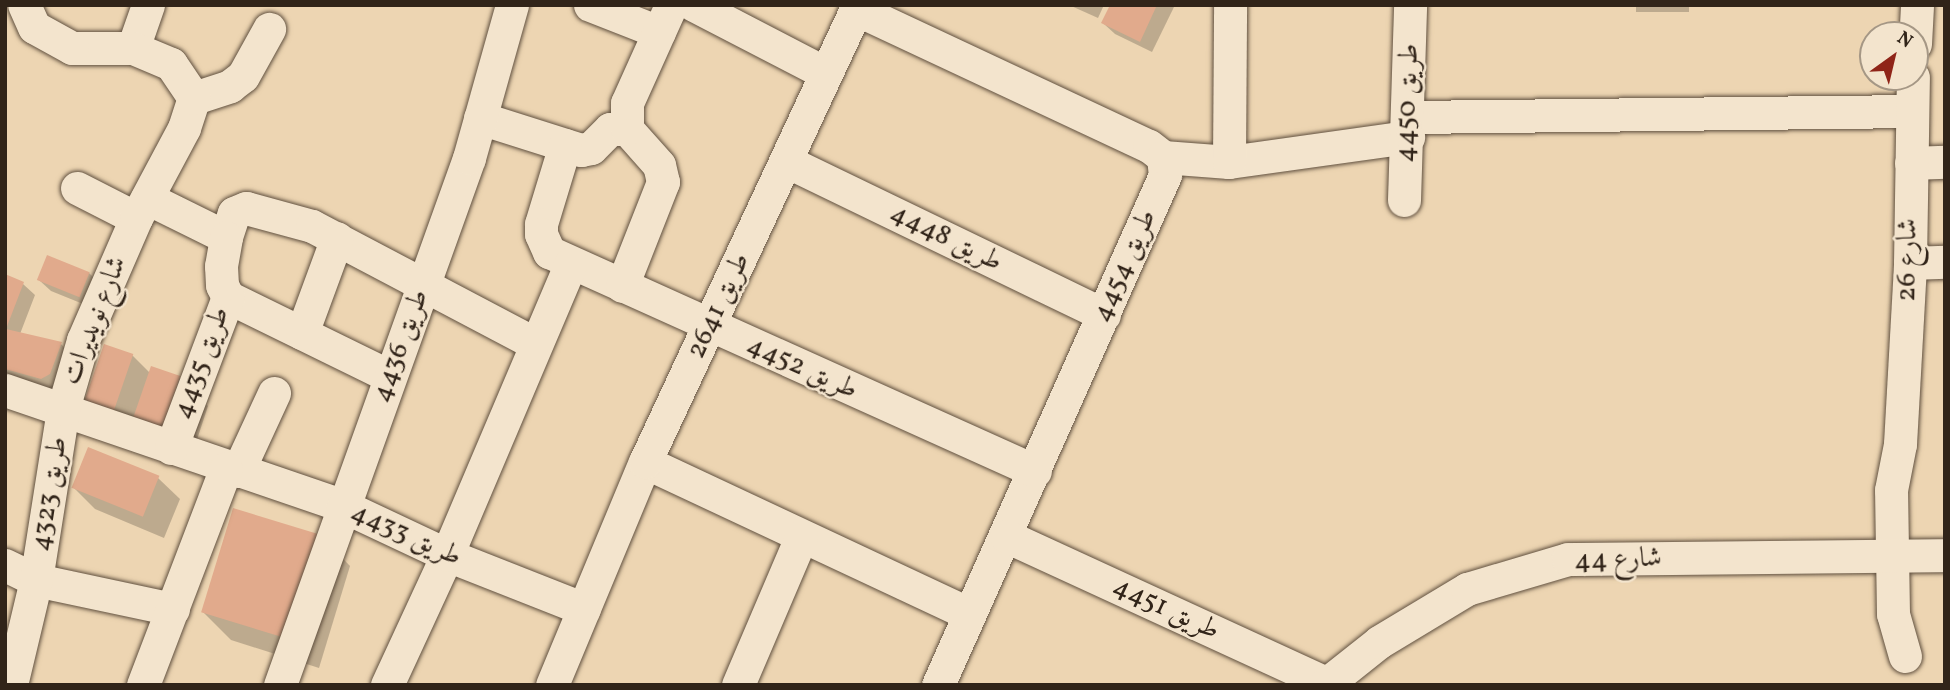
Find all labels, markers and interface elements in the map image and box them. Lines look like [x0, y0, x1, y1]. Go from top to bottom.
north arrow [1859, 21, 1929, 91]
text: N [1892, 26, 1918, 55]
street label: طريق 4450 [1389, 43, 1427, 163]
street label: طريق 4448 [884, 196, 1008, 280]
street label: طريق 4454 [1085, 205, 1165, 327]
street label: شارع 26 [1890, 218, 1926, 302]
street label: طريق 2641 [680, 248, 758, 364]
street label: شارع نويديرات [55, 252, 135, 390]
street label: طريق 4436 [365, 285, 437, 407]
street label: طريق 4435 [166, 302, 238, 424]
street label: طريق 4452 [741, 329, 863, 407]
street label: طريق 4323 [24, 434, 76, 554]
street label: طريق 4433 [345, 496, 467, 574]
street label: شارع 44 [1574, 542, 1662, 578]
street label: طريق 4451 [1107, 570, 1225, 648]

